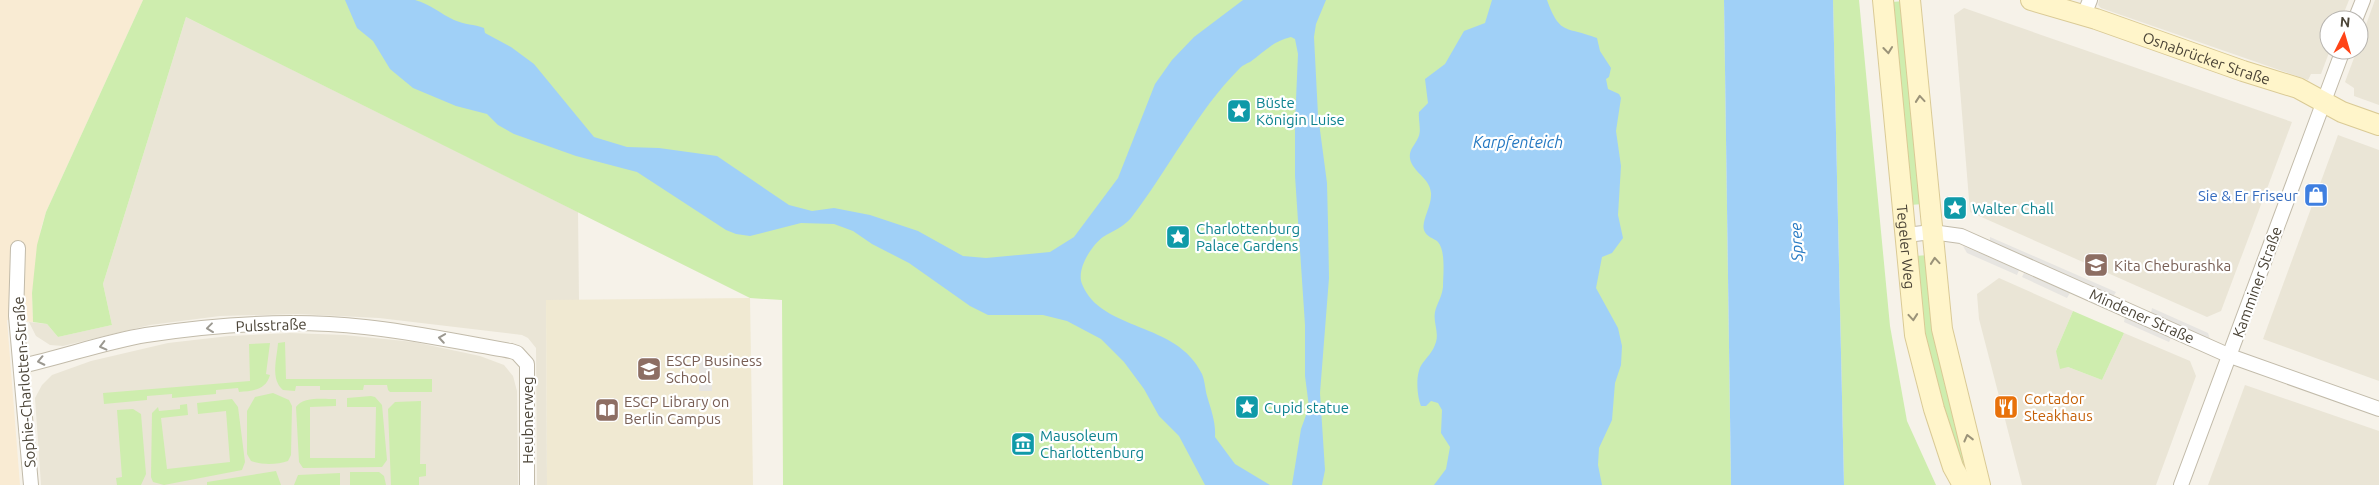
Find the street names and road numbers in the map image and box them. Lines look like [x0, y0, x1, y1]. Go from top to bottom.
street label: Osnabrücker Straße [2141, 28, 2272, 87]
street label: Tegeler Weg [1894, 204, 1919, 290]
street label: Kamminer Straße [2229, 224, 2285, 340]
street label: Mindener Straße [2087, 285, 2197, 347]
street label: Sophie-Charlotten-Straße [10, 296, 38, 468]
street label: Pulsstraße [235, 315, 307, 335]
street label: Heubnerweg [519, 376, 536, 464]

